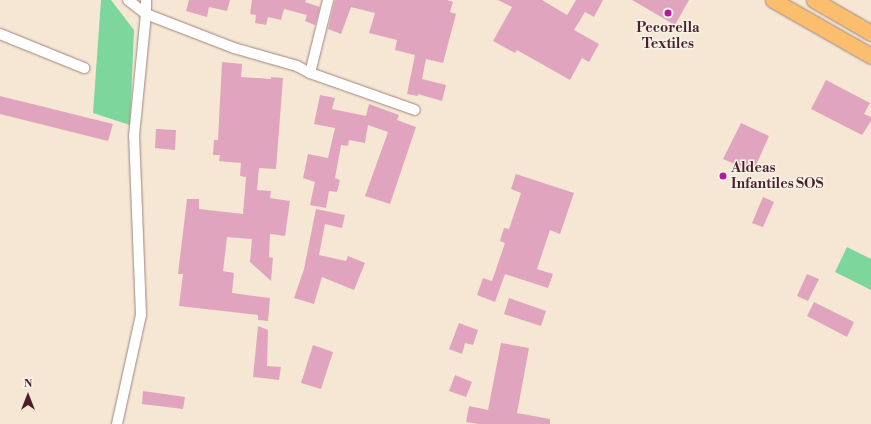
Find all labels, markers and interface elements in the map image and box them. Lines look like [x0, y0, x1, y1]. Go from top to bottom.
marker: Pecorella Textiles [663, 8, 673, 18]
place label: Pecorella Textiles [636, 20, 700, 52]
place label: Aldeas Infantiles SOS [731, 160, 823, 192]
marker: Aldeas Infantiles SOS [718, 171, 728, 181]
north arrow [8, 376, 48, 416]
text: N [24, 377, 32, 391]

